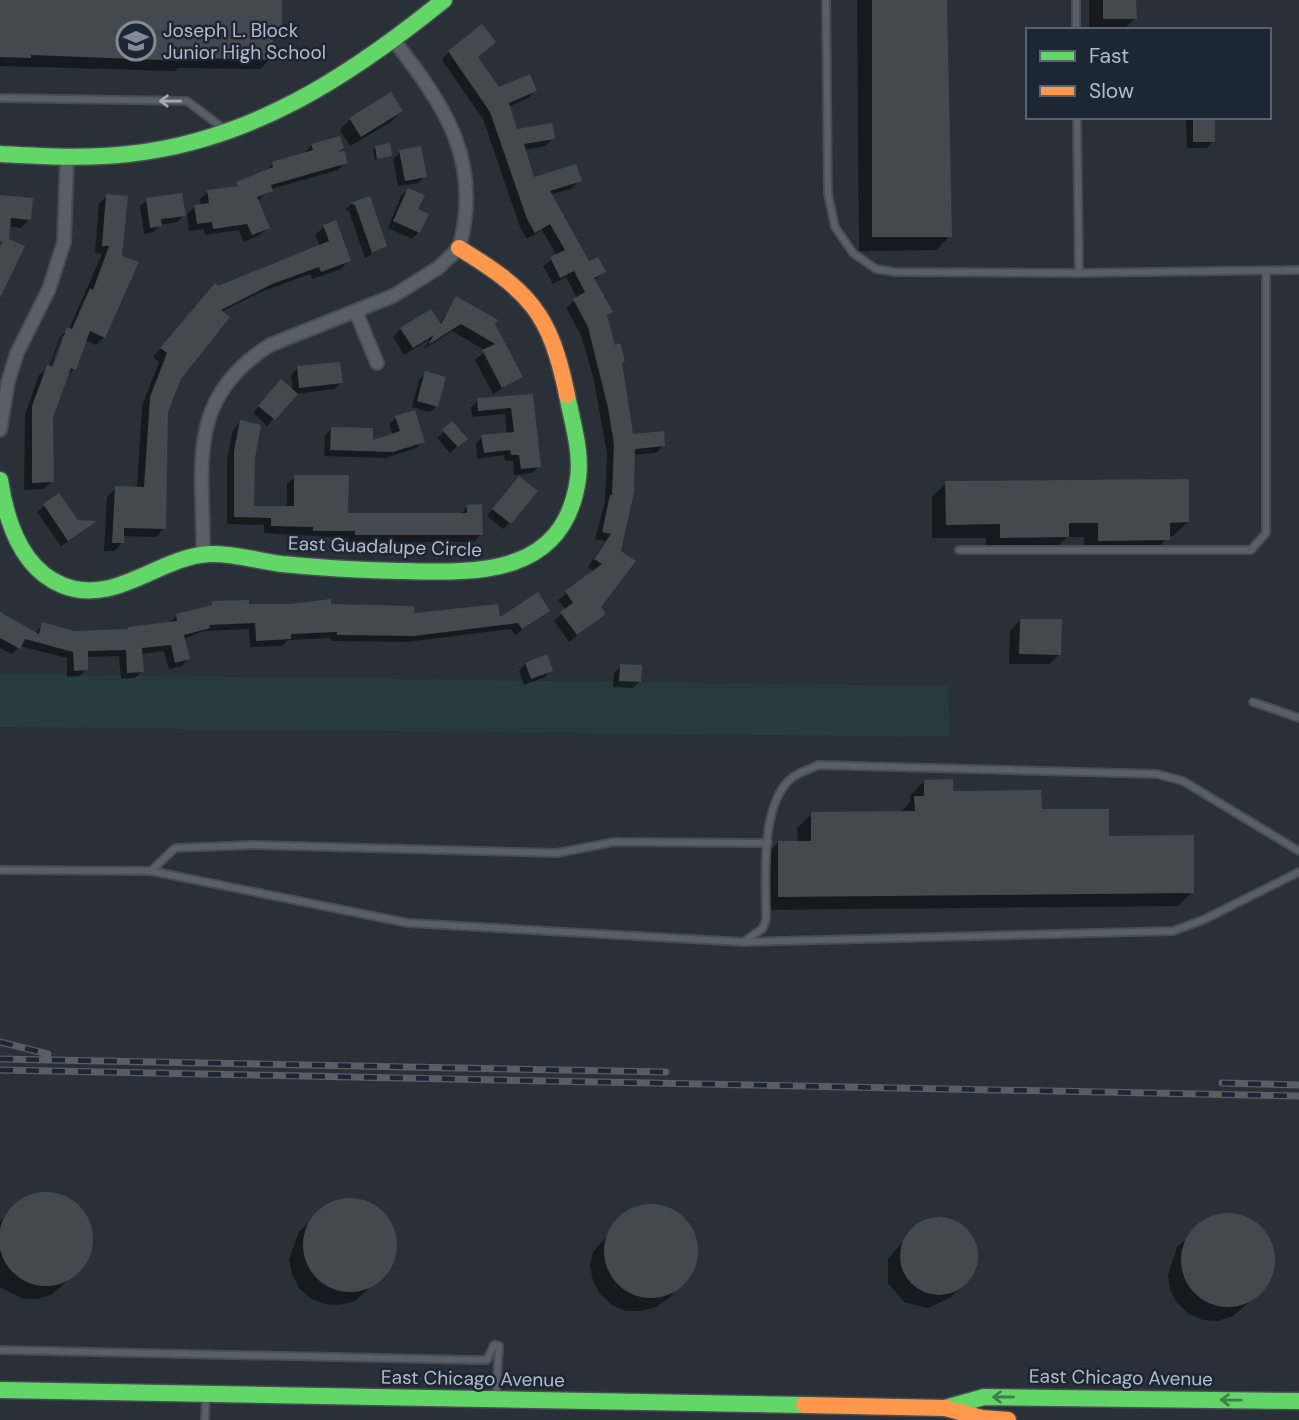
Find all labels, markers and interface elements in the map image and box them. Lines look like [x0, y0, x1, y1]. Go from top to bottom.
place label: Joseph L. Block Junior High School [163, 18, 326, 65]
school or university icon: Joseph L. Block Junior High School [115, 20, 157, 62]
legend [1026, 28, 1271, 119]
text: Fast [1089, 42, 1129, 70]
text: Slow [1089, 77, 1134, 105]
one-way arrow [159, 94, 182, 108]
street label: East Guadalupe Circle [288, 531, 482, 562]
street label: East Chicago Avenue [1029, 1363, 1213, 1392]
street label: East Chicago Avenue [381, 1364, 565, 1393]
one-way arrow [992, 1390, 1015, 1404]
one-way arrow [1220, 1393, 1243, 1407]

